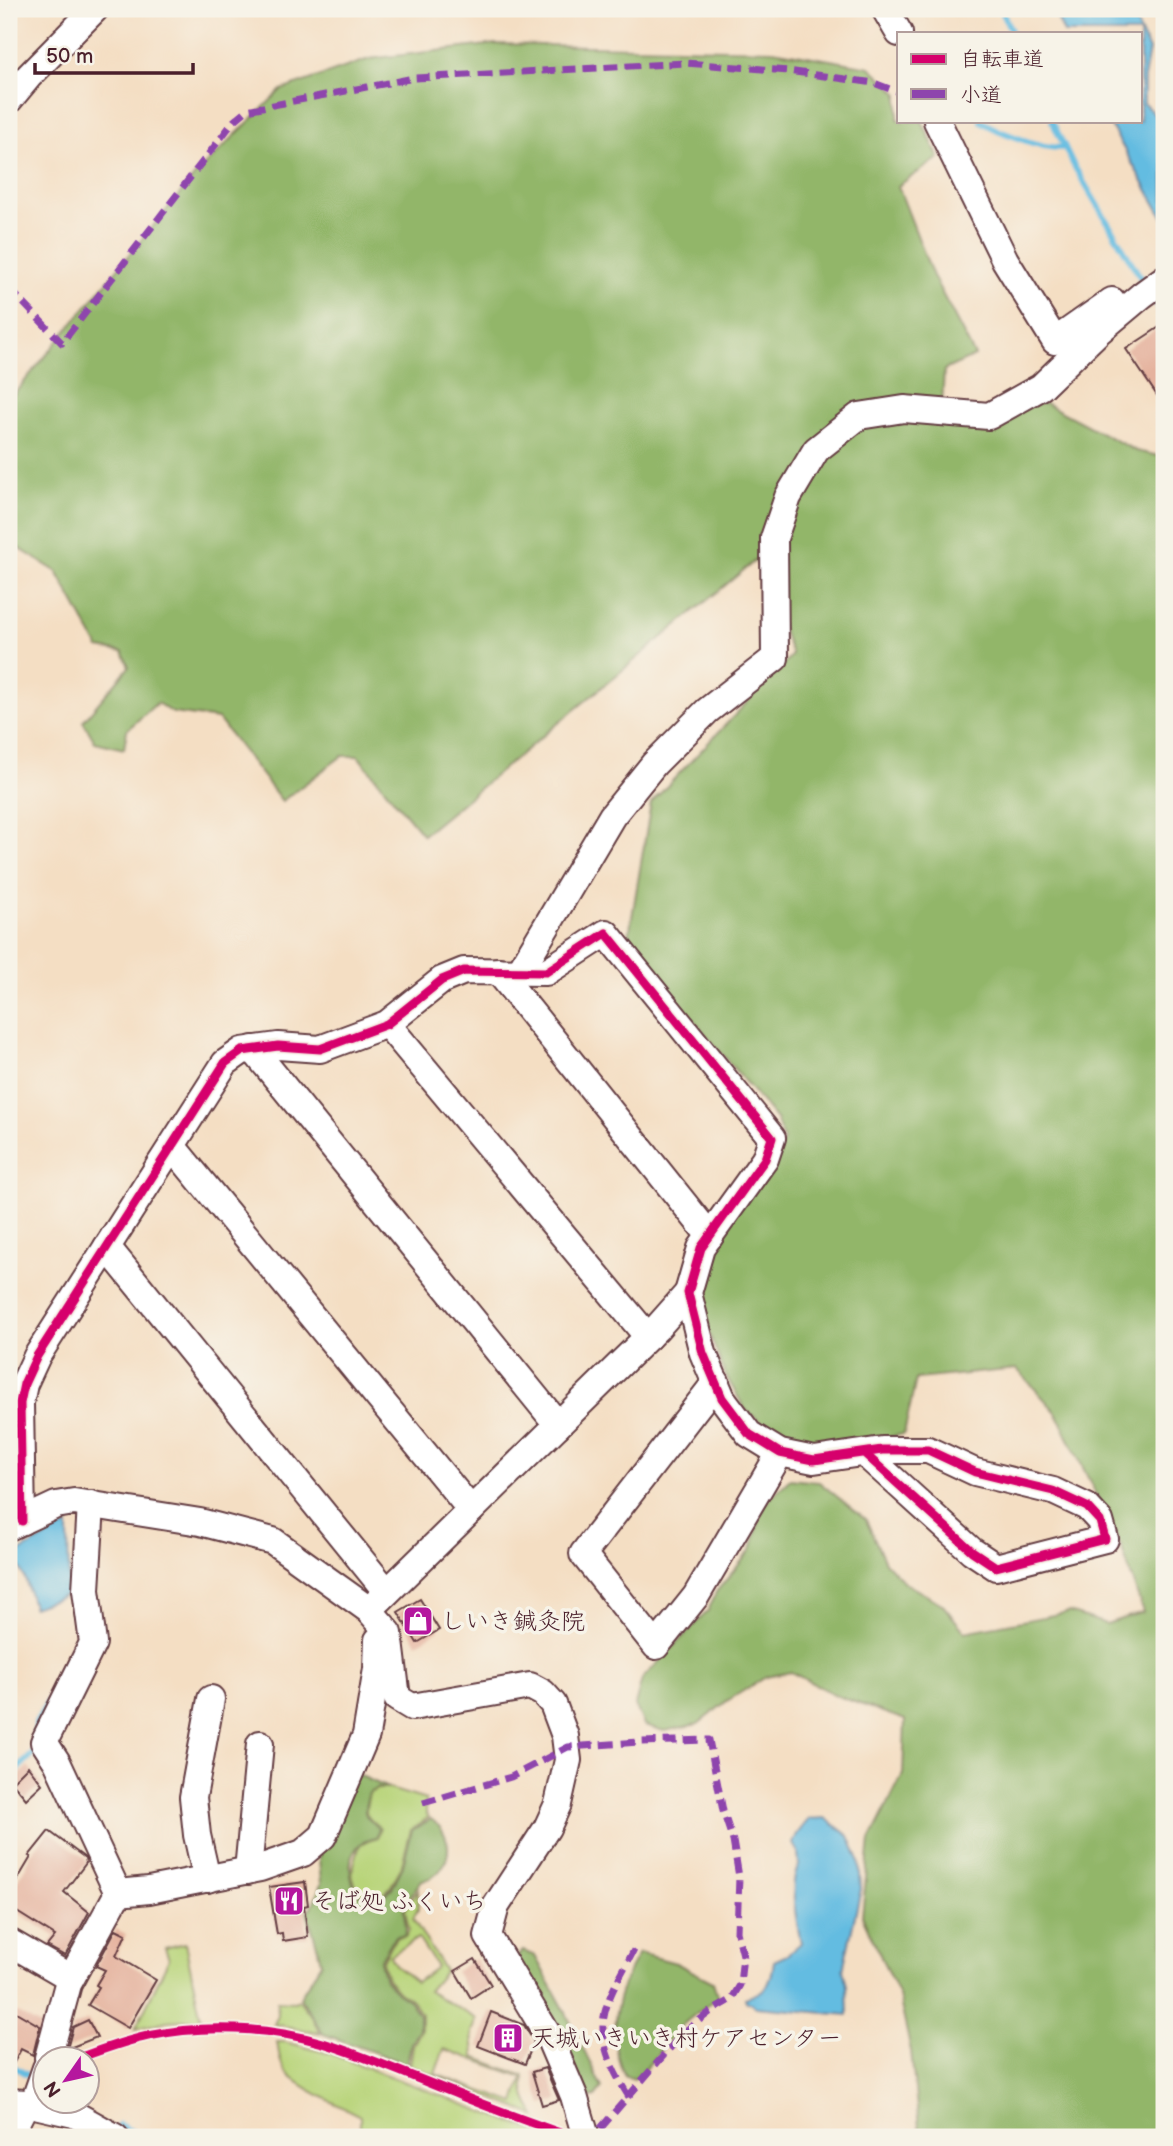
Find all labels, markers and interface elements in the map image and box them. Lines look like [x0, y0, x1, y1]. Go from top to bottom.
scale bar [35, 32, 192, 76]
legend [897, 32, 1142, 122]
text: 50 m [46, 44, 93, 69]
text: 自転車道 [960, 47, 1044, 72]
text: 小道 [960, 83, 1002, 108]
shop icon: しいき鍼灸院 [401, 1604, 435, 1638]
place label: しいき鍼灸院 [441, 1607, 585, 1636]
restaurant icon: そば処 ふくいち [272, 1884, 306, 1918]
place label: そば処 ふくいち [312, 1887, 486, 1916]
building icon: 天城いきいき村ケアセンター [491, 2021, 525, 2055]
place label: 天城いきいき村ケアセンター [531, 2024, 842, 2053]
north arrow [32, 2044, 102, 2114]
text: N [40, 2076, 67, 2101]

